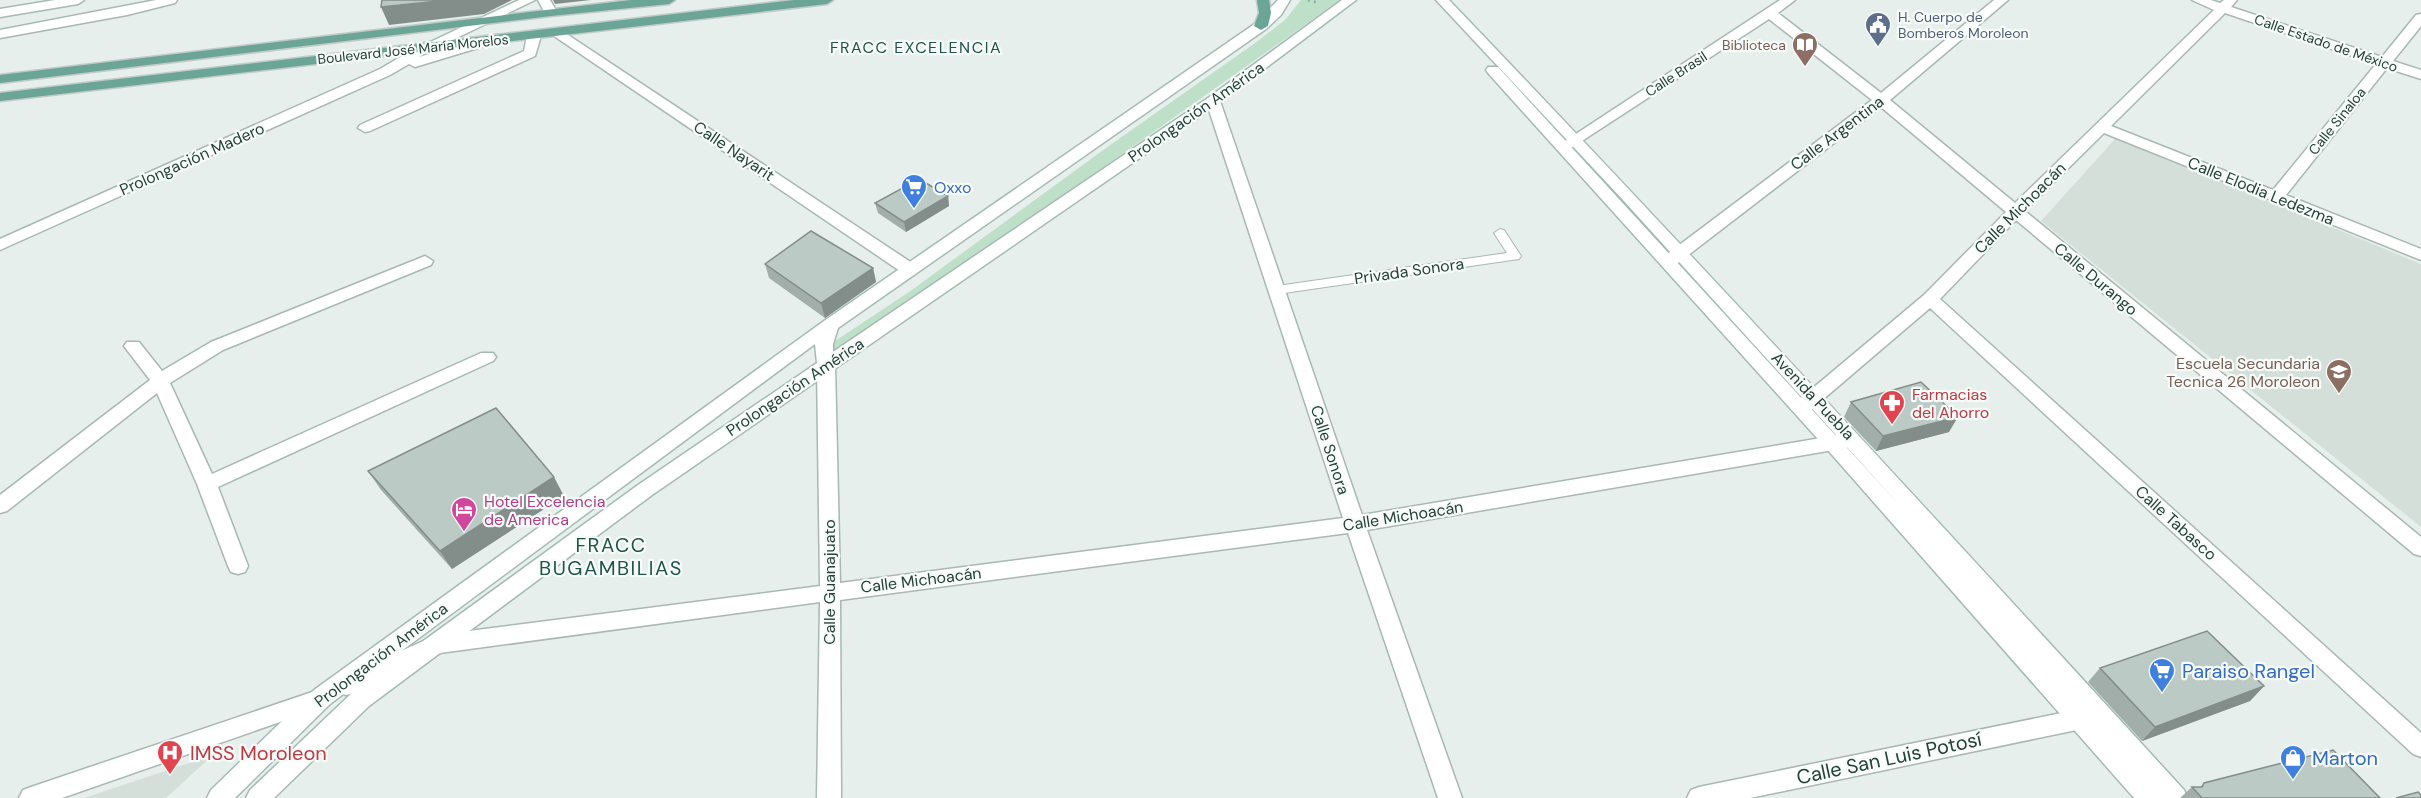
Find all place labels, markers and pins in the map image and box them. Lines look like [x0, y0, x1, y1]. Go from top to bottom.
place label: H. Cuerpo de Bomberos Moroleon [1898, 8, 2029, 42]
public building icon: H. Cuerpo de Bomberos Moroleon [1863, 10, 1893, 48]
library icon: Biblioteca [1790, 30, 1820, 68]
place label: Biblioteca [1722, 36, 1786, 54]
supermarket icon: Oxxo [899, 172, 929, 210]
place label: Oxxo [934, 177, 971, 198]
place label: Escuela Secundaria Tecnica 26 Moroleon [2166, 353, 2320, 392]
school or university icon: Escuela Secundaria Tecnica 26 Moroleon [2324, 357, 2354, 395]
place label: Farmacias del Ahorro [1912, 384, 1989, 423]
pharmacy icon: Farmacias del Ahorro [1877, 388, 1907, 426]
place label: Hotel Excelencia de America [484, 491, 605, 530]
hotel icon: Hotel Excelencia de America [449, 495, 479, 533]
supermarket icon: Paraiso Rangel [2147, 656, 2177, 694]
place label: Paraiso Rangel [2182, 658, 2315, 684]
hospital icon: IMSS Moroleon [155, 738, 185, 776]
place label: IMSS Moroleon [190, 740, 327, 766]
shop icon: Marton [2278, 743, 2308, 781]
place label: Marton [2312, 745, 2378, 771]

